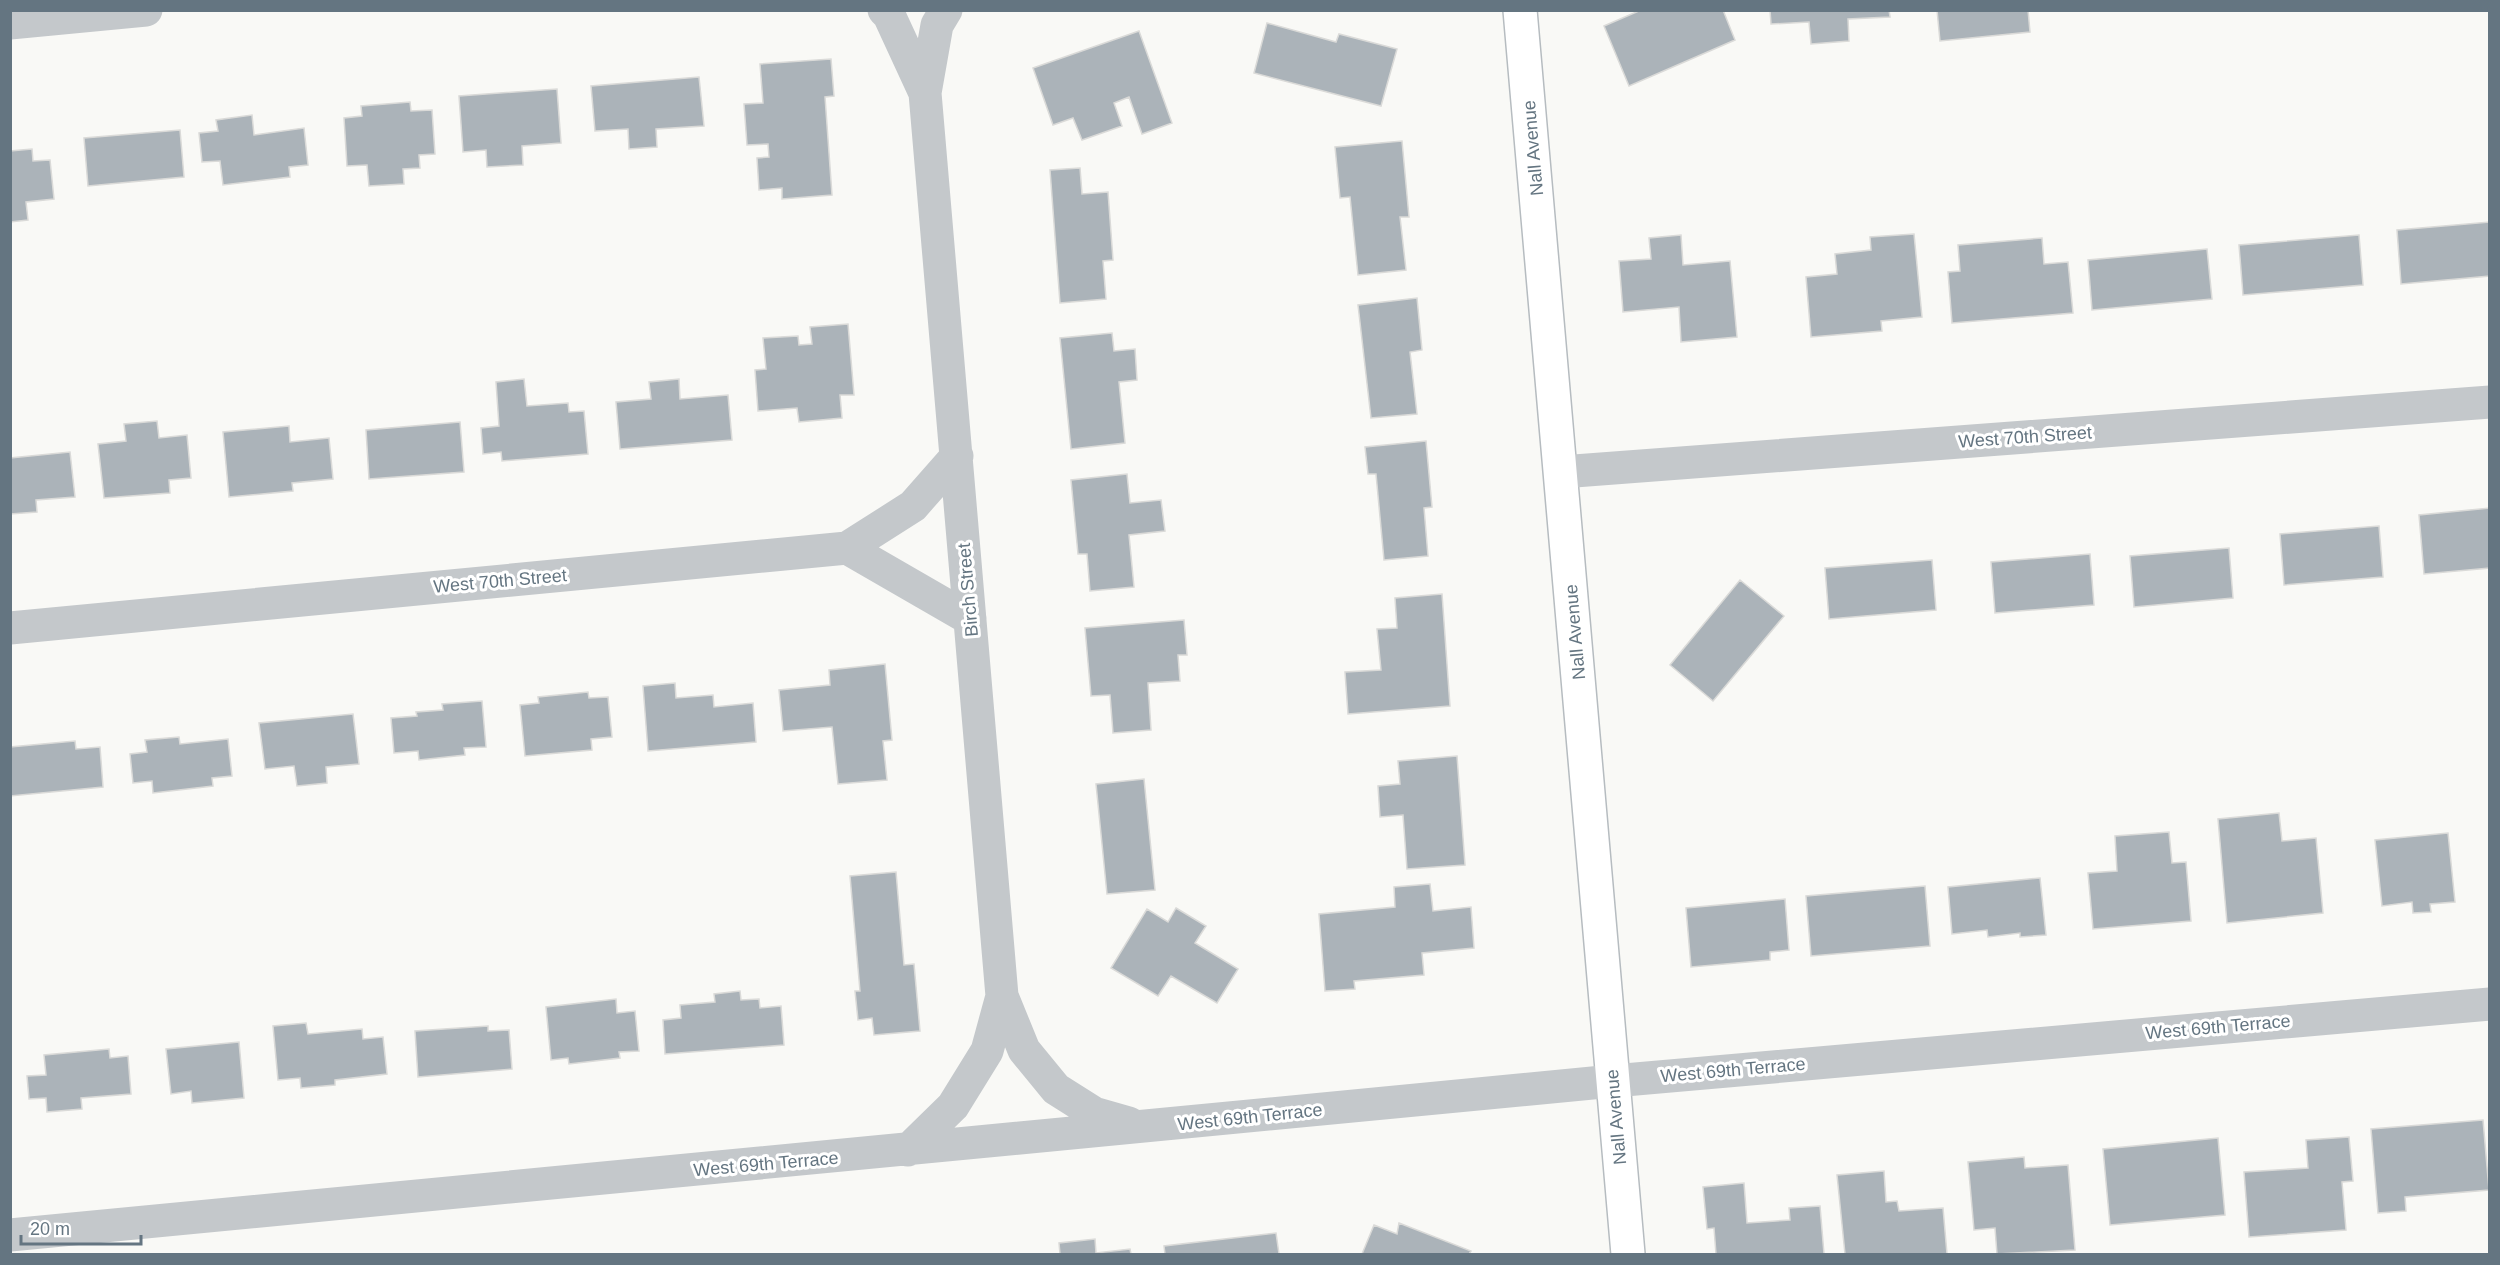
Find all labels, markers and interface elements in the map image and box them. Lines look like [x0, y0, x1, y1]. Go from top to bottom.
street label: Nall Avenue [1519, 99, 1547, 197]
street label: West 70th Street [1958, 422, 2092, 452]
street label: Birch Street [954, 542, 982, 638]
street label: West 70th Street [433, 565, 567, 597]
street label: Nall Avenue [1561, 583, 1589, 681]
street label: West 69th Terrace [2145, 1011, 2291, 1043]
street label: West 69th Terrace [1660, 1054, 1806, 1086]
street label: Nall Avenue [1602, 1068, 1630, 1166]
street label: West 69th Terrace [1177, 1099, 1323, 1135]
street label: West 69th Terrace [693, 1148, 839, 1180]
scale bar [21, 1208, 141, 1246]
text: 20 m [30, 1219, 70, 1239]

